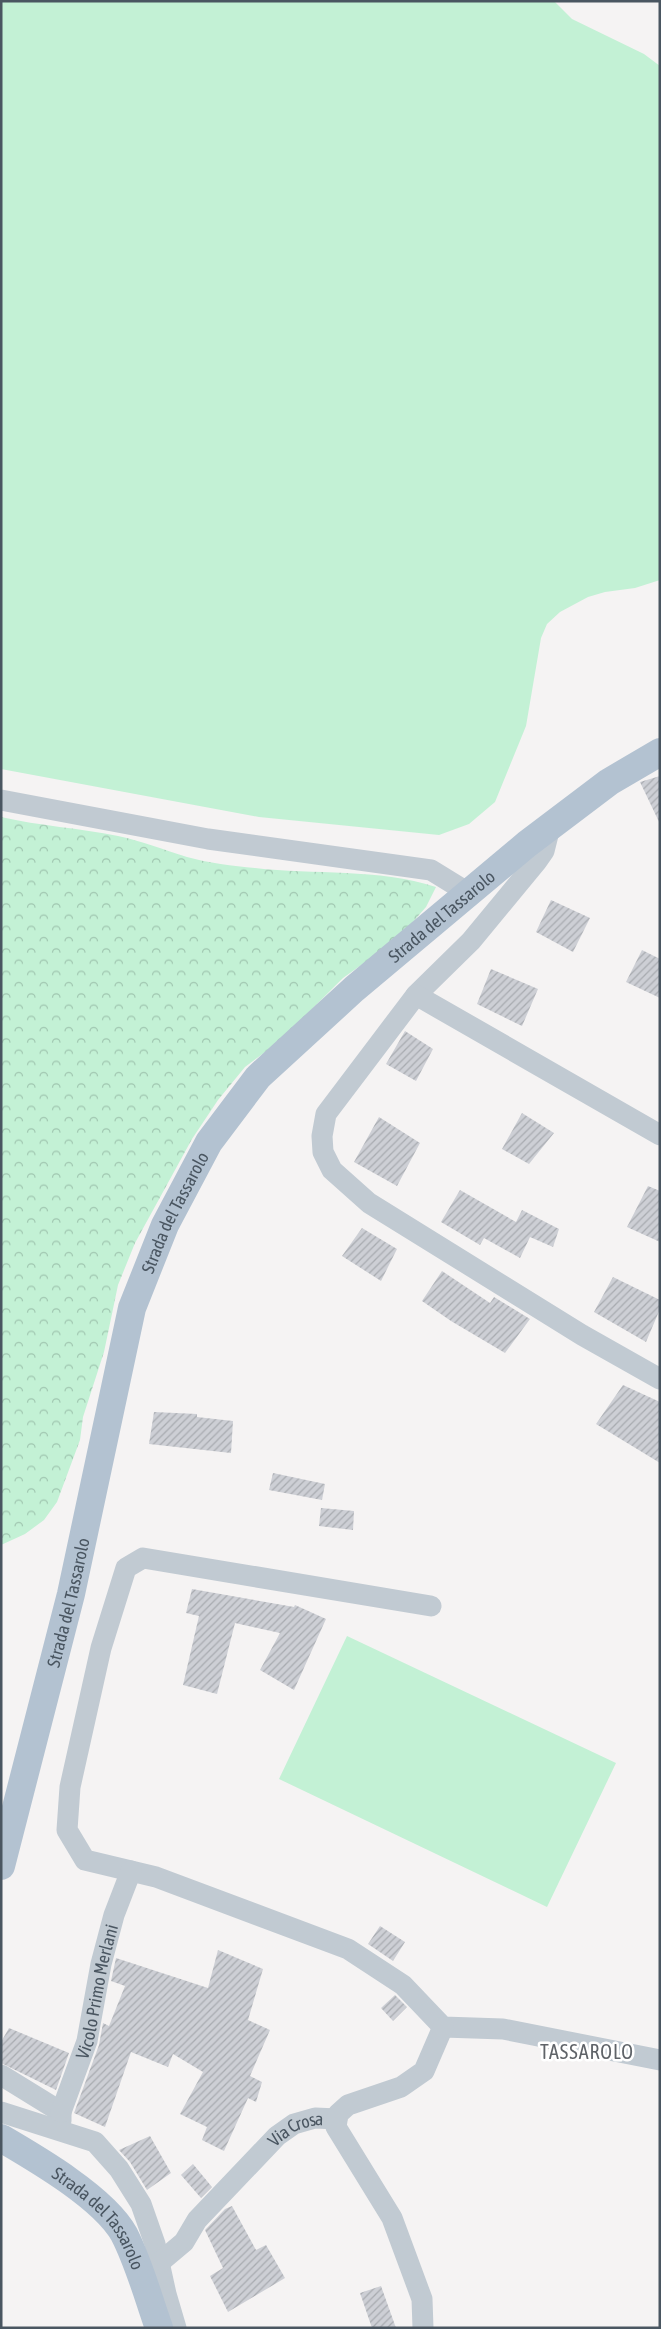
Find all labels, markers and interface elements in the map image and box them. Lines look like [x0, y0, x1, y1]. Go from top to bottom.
street label: Strada del Tassarolo [384, 865, 499, 966]
street label: Strada del Tassarolo [136, 1148, 212, 1276]
street label: Strada del Tassarolo [42, 1536, 93, 1669]
street label: Vicolo Primo Merlani [71, 1922, 122, 2062]
district label: TASSAROLO [540, 2040, 634, 2063]
street label: Via Crosa [263, 2108, 324, 2150]
street label: Strada del Tassarolo [49, 2162, 149, 2272]

